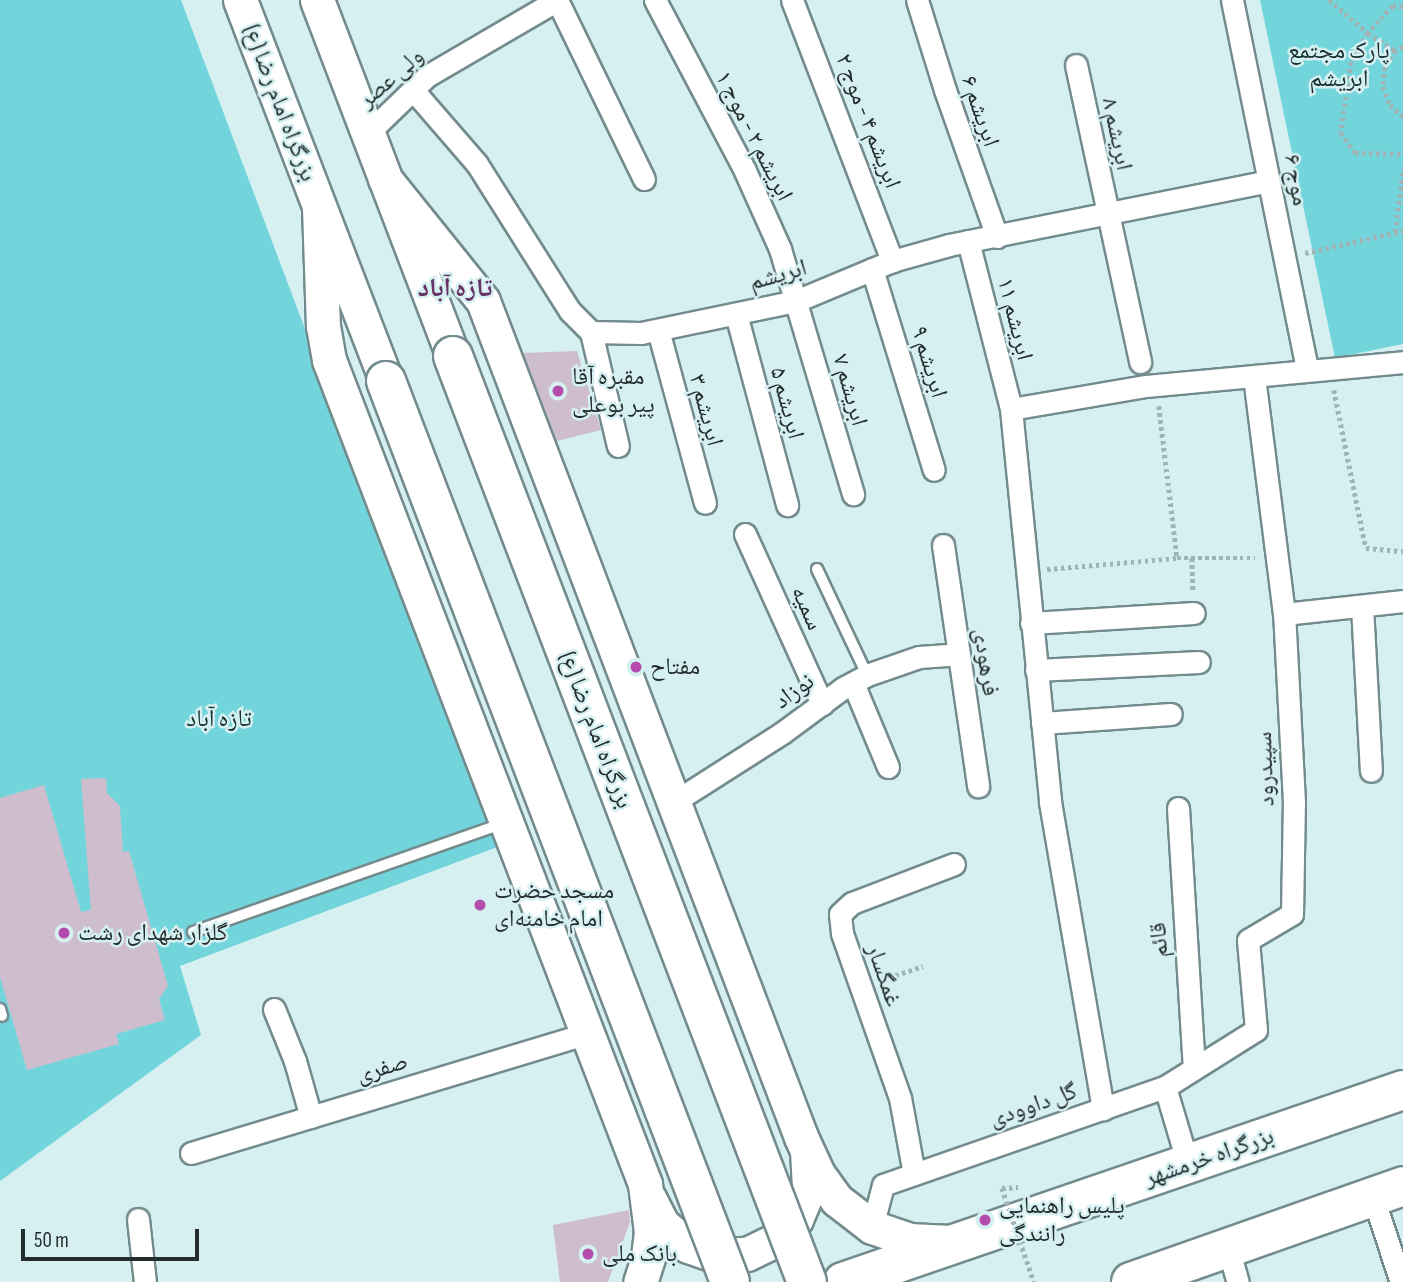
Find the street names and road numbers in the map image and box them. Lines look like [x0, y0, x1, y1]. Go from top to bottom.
street label: بزرگراه امام رضا (ع) [237, 20, 323, 186]
street label: ولی عصر [352, 42, 430, 114]
street label: ابریشم ۴ - موج ۲ [829, 50, 907, 192]
street label: ابریشم ۲ - موج ۱ [709, 66, 799, 206]
street label: ابریشم ۶ [954, 72, 1006, 150]
street label: ابریشم ۸ [1095, 95, 1139, 173]
street label: موج ۶ [1277, 152, 1315, 208]
street label: ابریشم [746, 253, 810, 297]
street label: ابریشم ۱۱ [991, 275, 1039, 363]
street label: ابریشم ۹ [904, 323, 954, 401]
street label: ابریشم ۷ [826, 351, 874, 429]
street label: ابریشم ۵ [764, 364, 810, 442]
street label: ابریشم ۳ [683, 371, 729, 449]
street label: سمیه [785, 582, 829, 634]
street label: فرهودی [967, 626, 1005, 698]
street label: بزرگراه امام رضا (ع) [553, 647, 639, 813]
street label: نوزاد [768, 667, 820, 715]
street label: سپیدرود [1249, 731, 1281, 807]
street label: قائم [1143, 921, 1175, 959]
street label: غمگسار [860, 940, 908, 1010]
street label: صفری [353, 1047, 411, 1089]
street label: گل داوودی [985, 1077, 1081, 1133]
street label: بزرگراه خرمشهر [1140, 1121, 1278, 1193]

